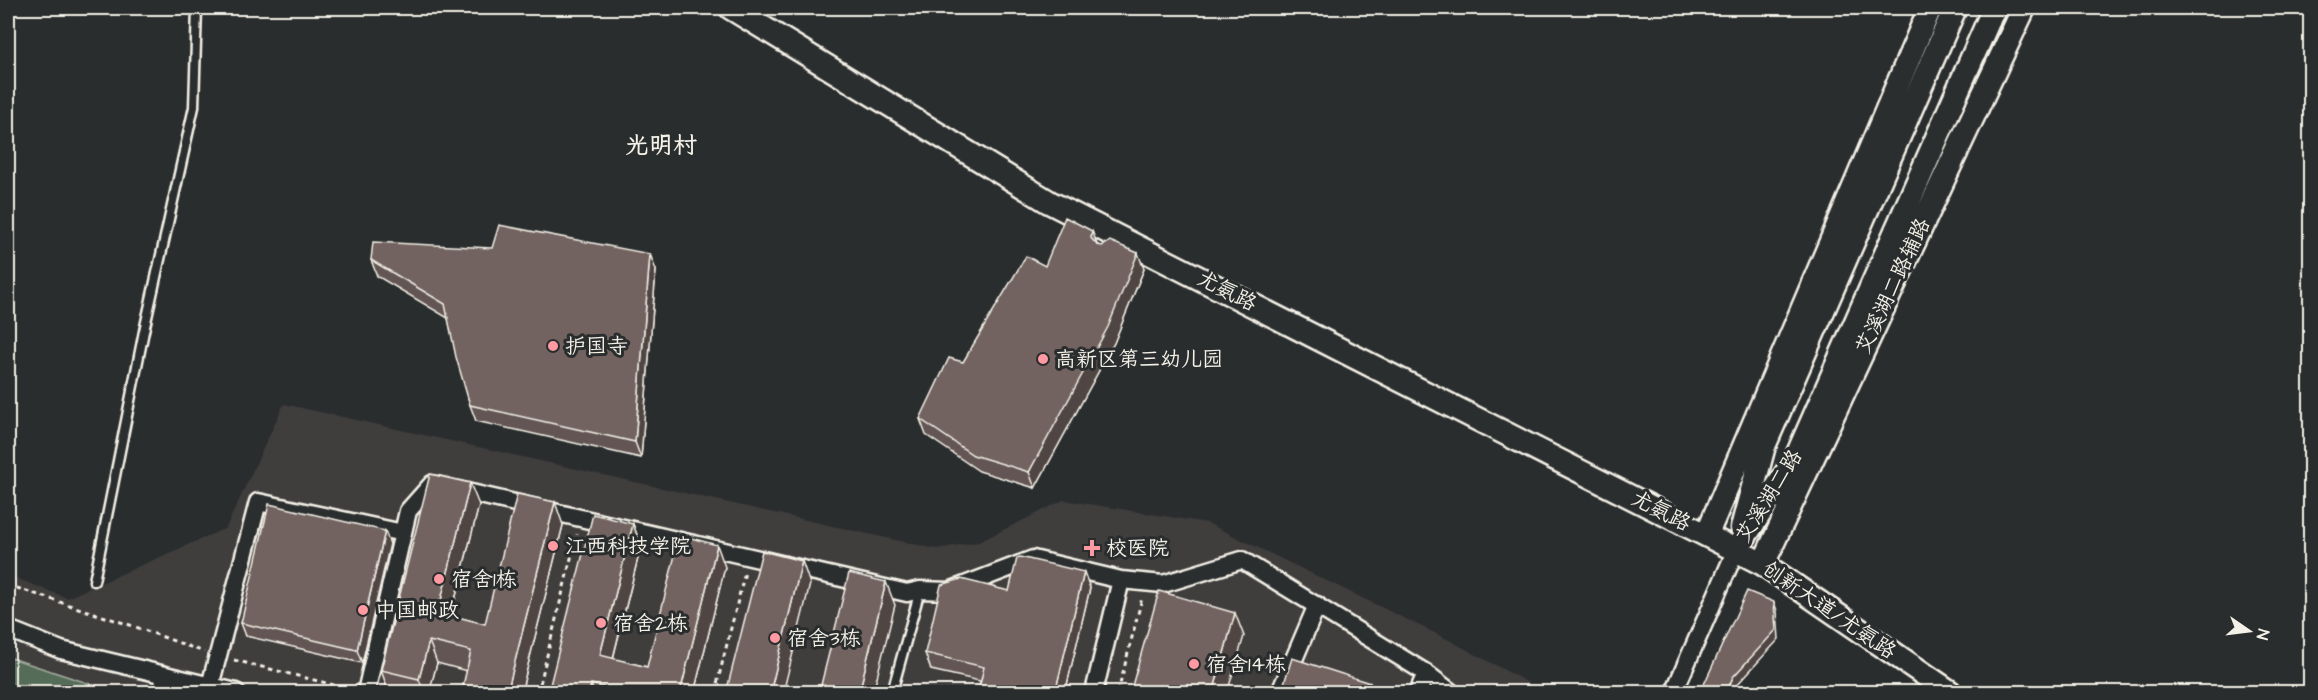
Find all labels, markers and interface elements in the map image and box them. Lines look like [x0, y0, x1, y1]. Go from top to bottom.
district label: 光明村 [625, 129, 697, 163]
street label: 艾溪湖二路辅路 [1849, 213, 1937, 359]
street label: 尤氨路 [1192, 264, 1262, 318]
place label: 护国寺 [565, 332, 628, 361]
marker: 护国寺 [546, 339, 560, 353]
place label: 高新区第三幼儿园 [1055, 345, 1223, 374]
marker: 高新区第三幼儿园 [1036, 352, 1050, 366]
street label: 艾溪湖二路 [1729, 444, 1809, 548]
street label: 尤氨路 [1626, 484, 1696, 538]
place label: 江西科技学院 [565, 532, 691, 561]
place label: 校医院 [1106, 534, 1169, 563]
marker: 江西科技学院 [546, 539, 560, 553]
marker: 校医院 [1083, 539, 1101, 557]
street label: 创新大道/尤氨路 [1756, 554, 1902, 666]
place label: 宿舍1栋 [451, 565, 517, 594]
marker: 宿舍1栋 [432, 572, 446, 586]
place label: 中国邮政 [375, 596, 459, 625]
north arrow [2219, 601, 2279, 661]
marker: 中国邮政 [356, 603, 370, 617]
place label: 宿舍2栋 [613, 609, 688, 638]
marker: 宿舍2栋 [594, 616, 608, 630]
place label: 宿舍3栋 [787, 624, 861, 653]
text: N [2251, 627, 2274, 642]
marker: 宿舍3栋 [768, 631, 782, 645]
place label: 宿舍14栋 [1206, 650, 1286, 679]
marker: 宿舍14栋 [1187, 657, 1201, 671]

